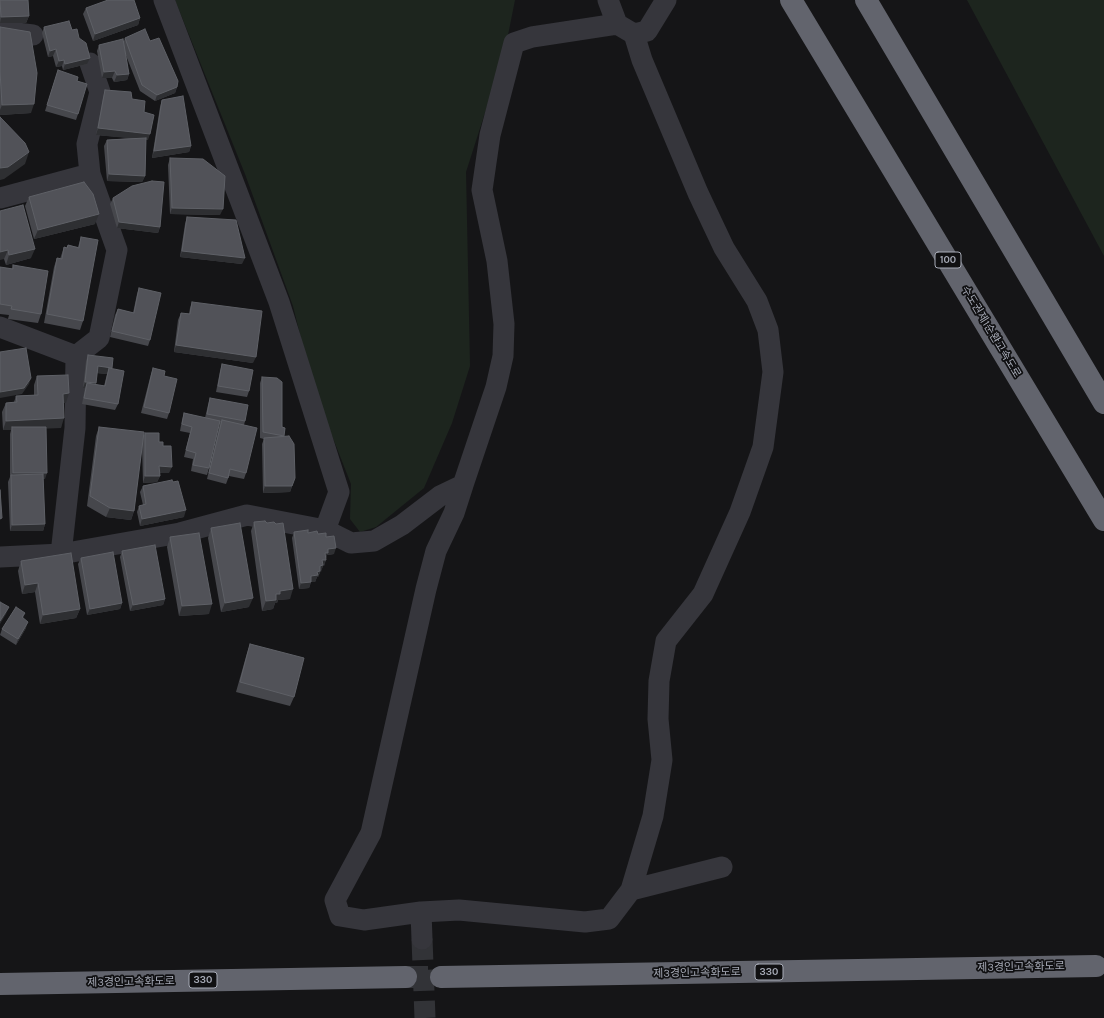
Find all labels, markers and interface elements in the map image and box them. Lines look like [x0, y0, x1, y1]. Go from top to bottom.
road number: 100 [935, 252, 961, 268]
street label: 수도권제1순환고속도로 [958, 284, 1024, 380]
street label: 제3경인고속화도로 [977, 960, 1065, 974]
road number: 330 [755, 964, 783, 980]
street label: 제3경인고속화도로 [653, 966, 741, 980]
road number: 330 [189, 972, 217, 988]
street label: 제3경인고속화도로 [87, 975, 175, 989]

